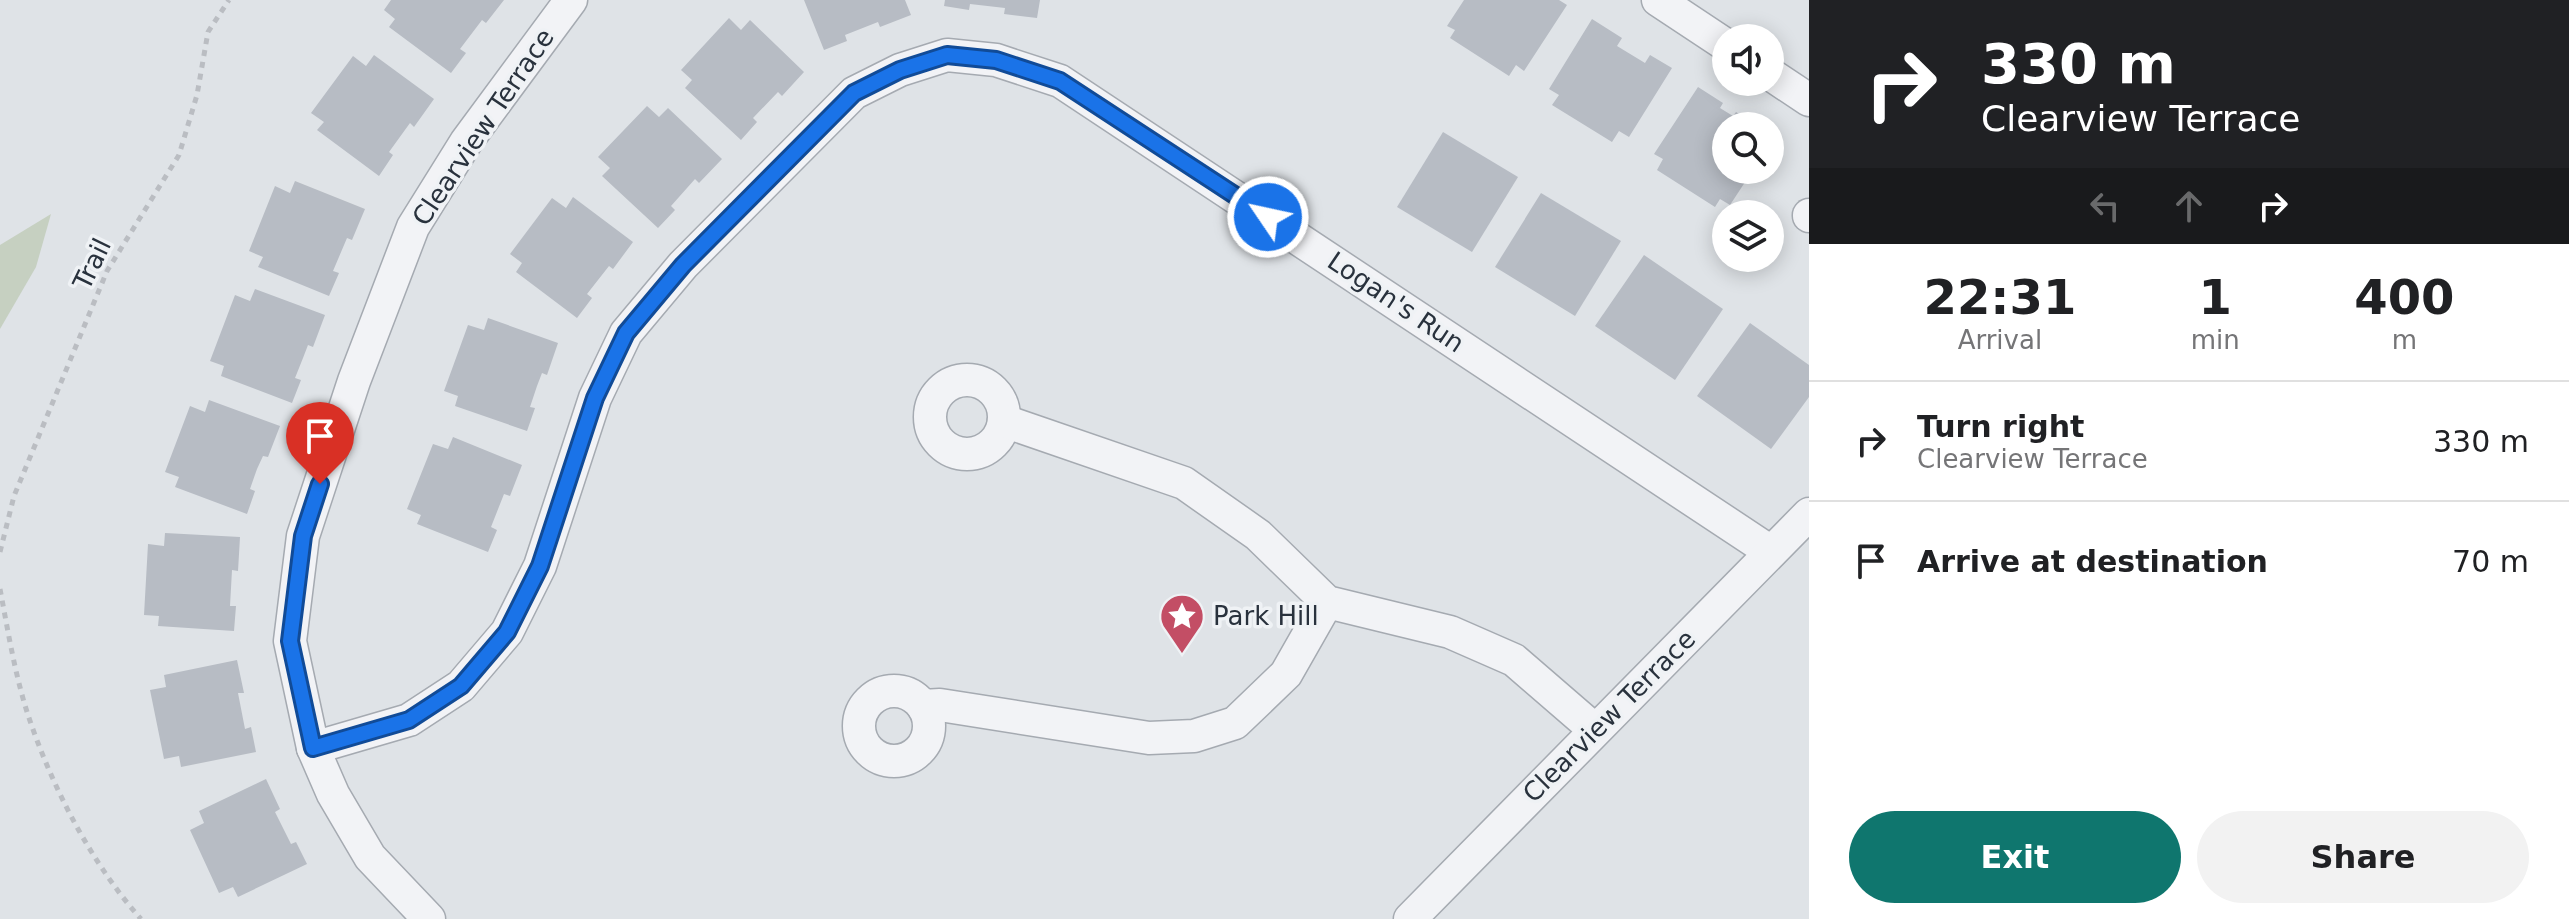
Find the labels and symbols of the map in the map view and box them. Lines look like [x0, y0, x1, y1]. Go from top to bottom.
street label: Clearview Terrace [406, 23, 560, 231]
position arrow [1226, 175, 1310, 259]
street label: Trail [66, 234, 117, 295]
street label: Logan's Run [1322, 245, 1470, 359]
pin [286, 402, 354, 484]
place icon: Park Hill [1158, 592, 1206, 655]
place label: Park Hill [1213, 601, 1319, 631]
street label: Clearview Terrace [1517, 624, 1701, 808]

